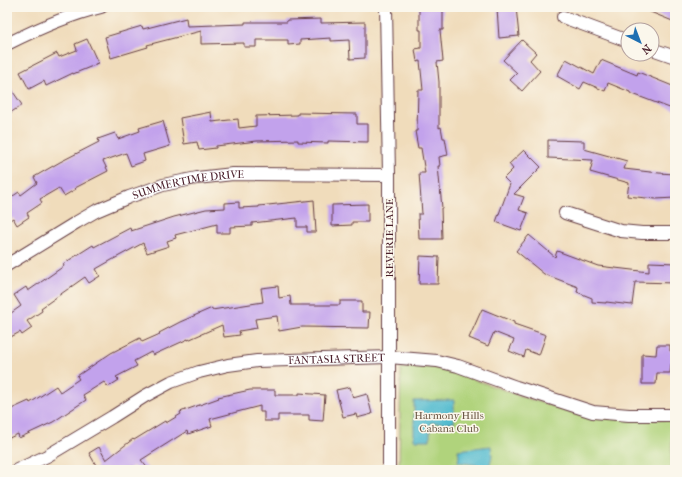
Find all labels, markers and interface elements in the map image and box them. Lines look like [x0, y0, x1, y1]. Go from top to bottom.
north arrow [620, 22, 660, 62]
text: N [638, 41, 654, 57]
street label: SUMMERTIME DRIVE [131, 167, 244, 202]
street label: REVERIE LANE [383, 198, 396, 277]
street label: FANTASIA STREET [288, 351, 386, 367]
park label: Harmony Hills Cabana Club [414, 409, 484, 435]

